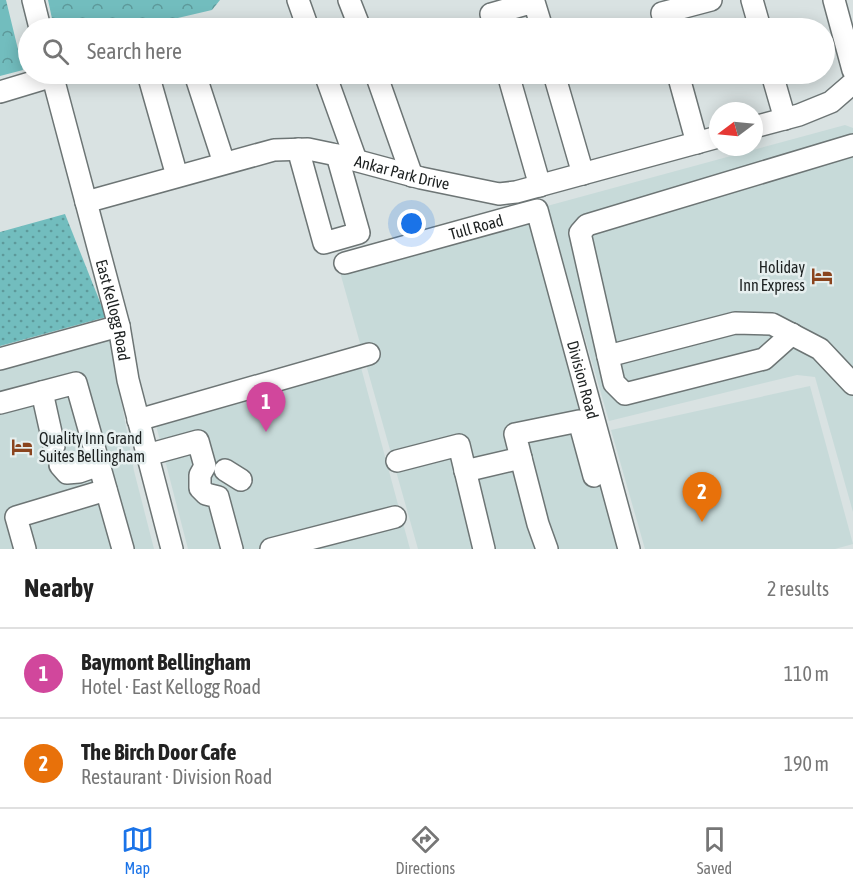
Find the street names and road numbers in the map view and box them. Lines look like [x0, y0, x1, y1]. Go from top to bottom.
street label: Ankar Park Drive [353, 152, 451, 193]
street label: Tull Road [447, 211, 505, 243]
street label: East Kellogg Road [93, 257, 134, 362]
street label: Division Road [564, 339, 602, 421]

